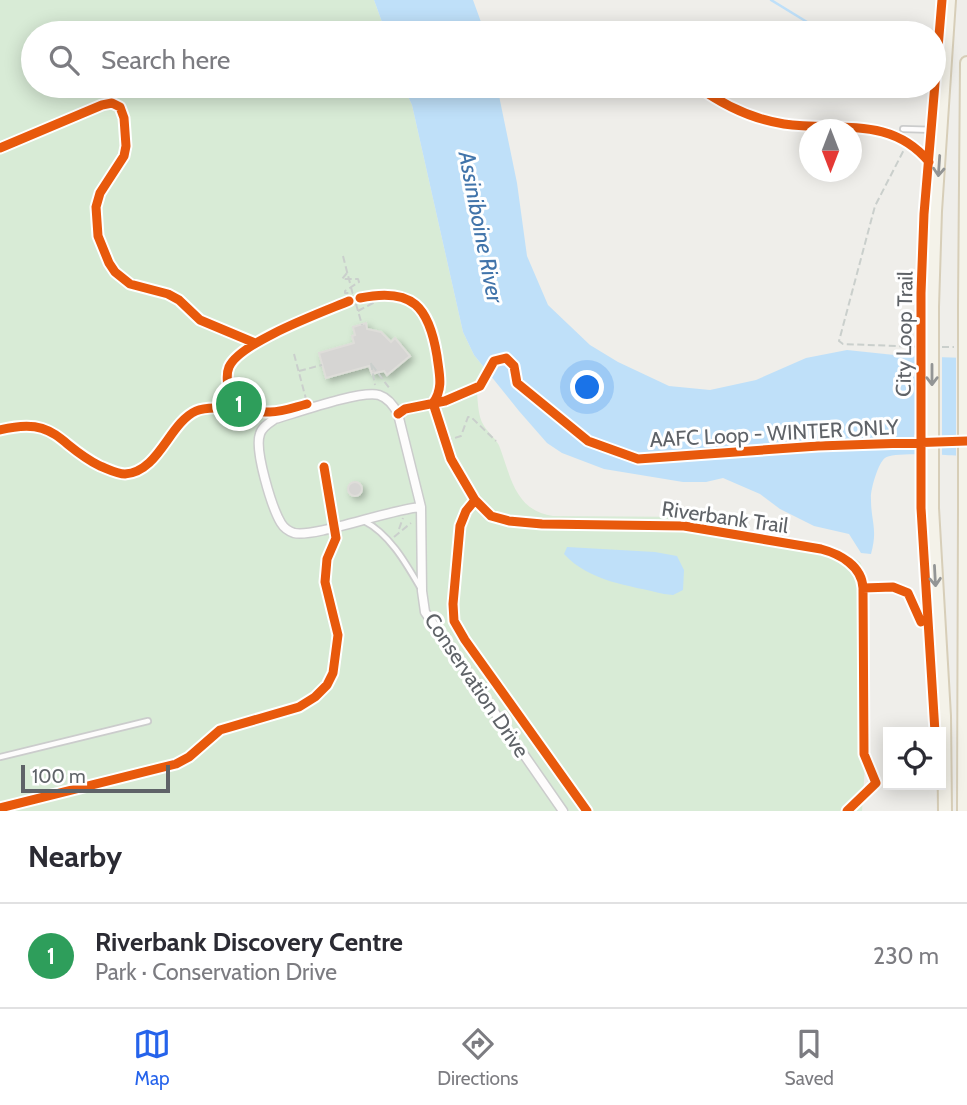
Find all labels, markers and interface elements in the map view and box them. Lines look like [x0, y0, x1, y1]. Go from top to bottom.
search box [21, 21, 946, 98]
icon: search [45, 41, 83, 79]
text: Search here [101, 44, 230, 76]
north arrow [799, 119, 862, 182]
water label: Assiniboine River [452, 148, 510, 306]
one-way arrow [932, 154, 945, 177]
street label: City Loop Trail [890, 271, 918, 397]
one-way arrow [925, 363, 939, 386]
your location [570, 370, 604, 404]
pin: 1 [216, 378, 262, 430]
street label: AAFC Loop - WINTER ONLY [649, 414, 900, 452]
street label: Riverbank Trail [660, 496, 790, 538]
one-way arrow [929, 564, 942, 587]
street label: Conservation Drive [419, 608, 535, 762]
map controls [883, 727, 946, 790]
button: locate [883, 727, 946, 790]
scale bar [21, 762, 170, 794]
text: 100 m [32, 765, 86, 788]
text: Nearby [28, 838, 122, 875]
text: Riverbank Discovery Centre [95, 926, 403, 958]
text: 1 [47, 942, 55, 970]
text: 230 m [873, 942, 939, 970]
text: Park · Conservation Drive [95, 958, 337, 986]
tab: Map [133, 1025, 171, 1090]
tab: Directions [437, 1025, 518, 1090]
tab: Saved [785, 1025, 834, 1090]

